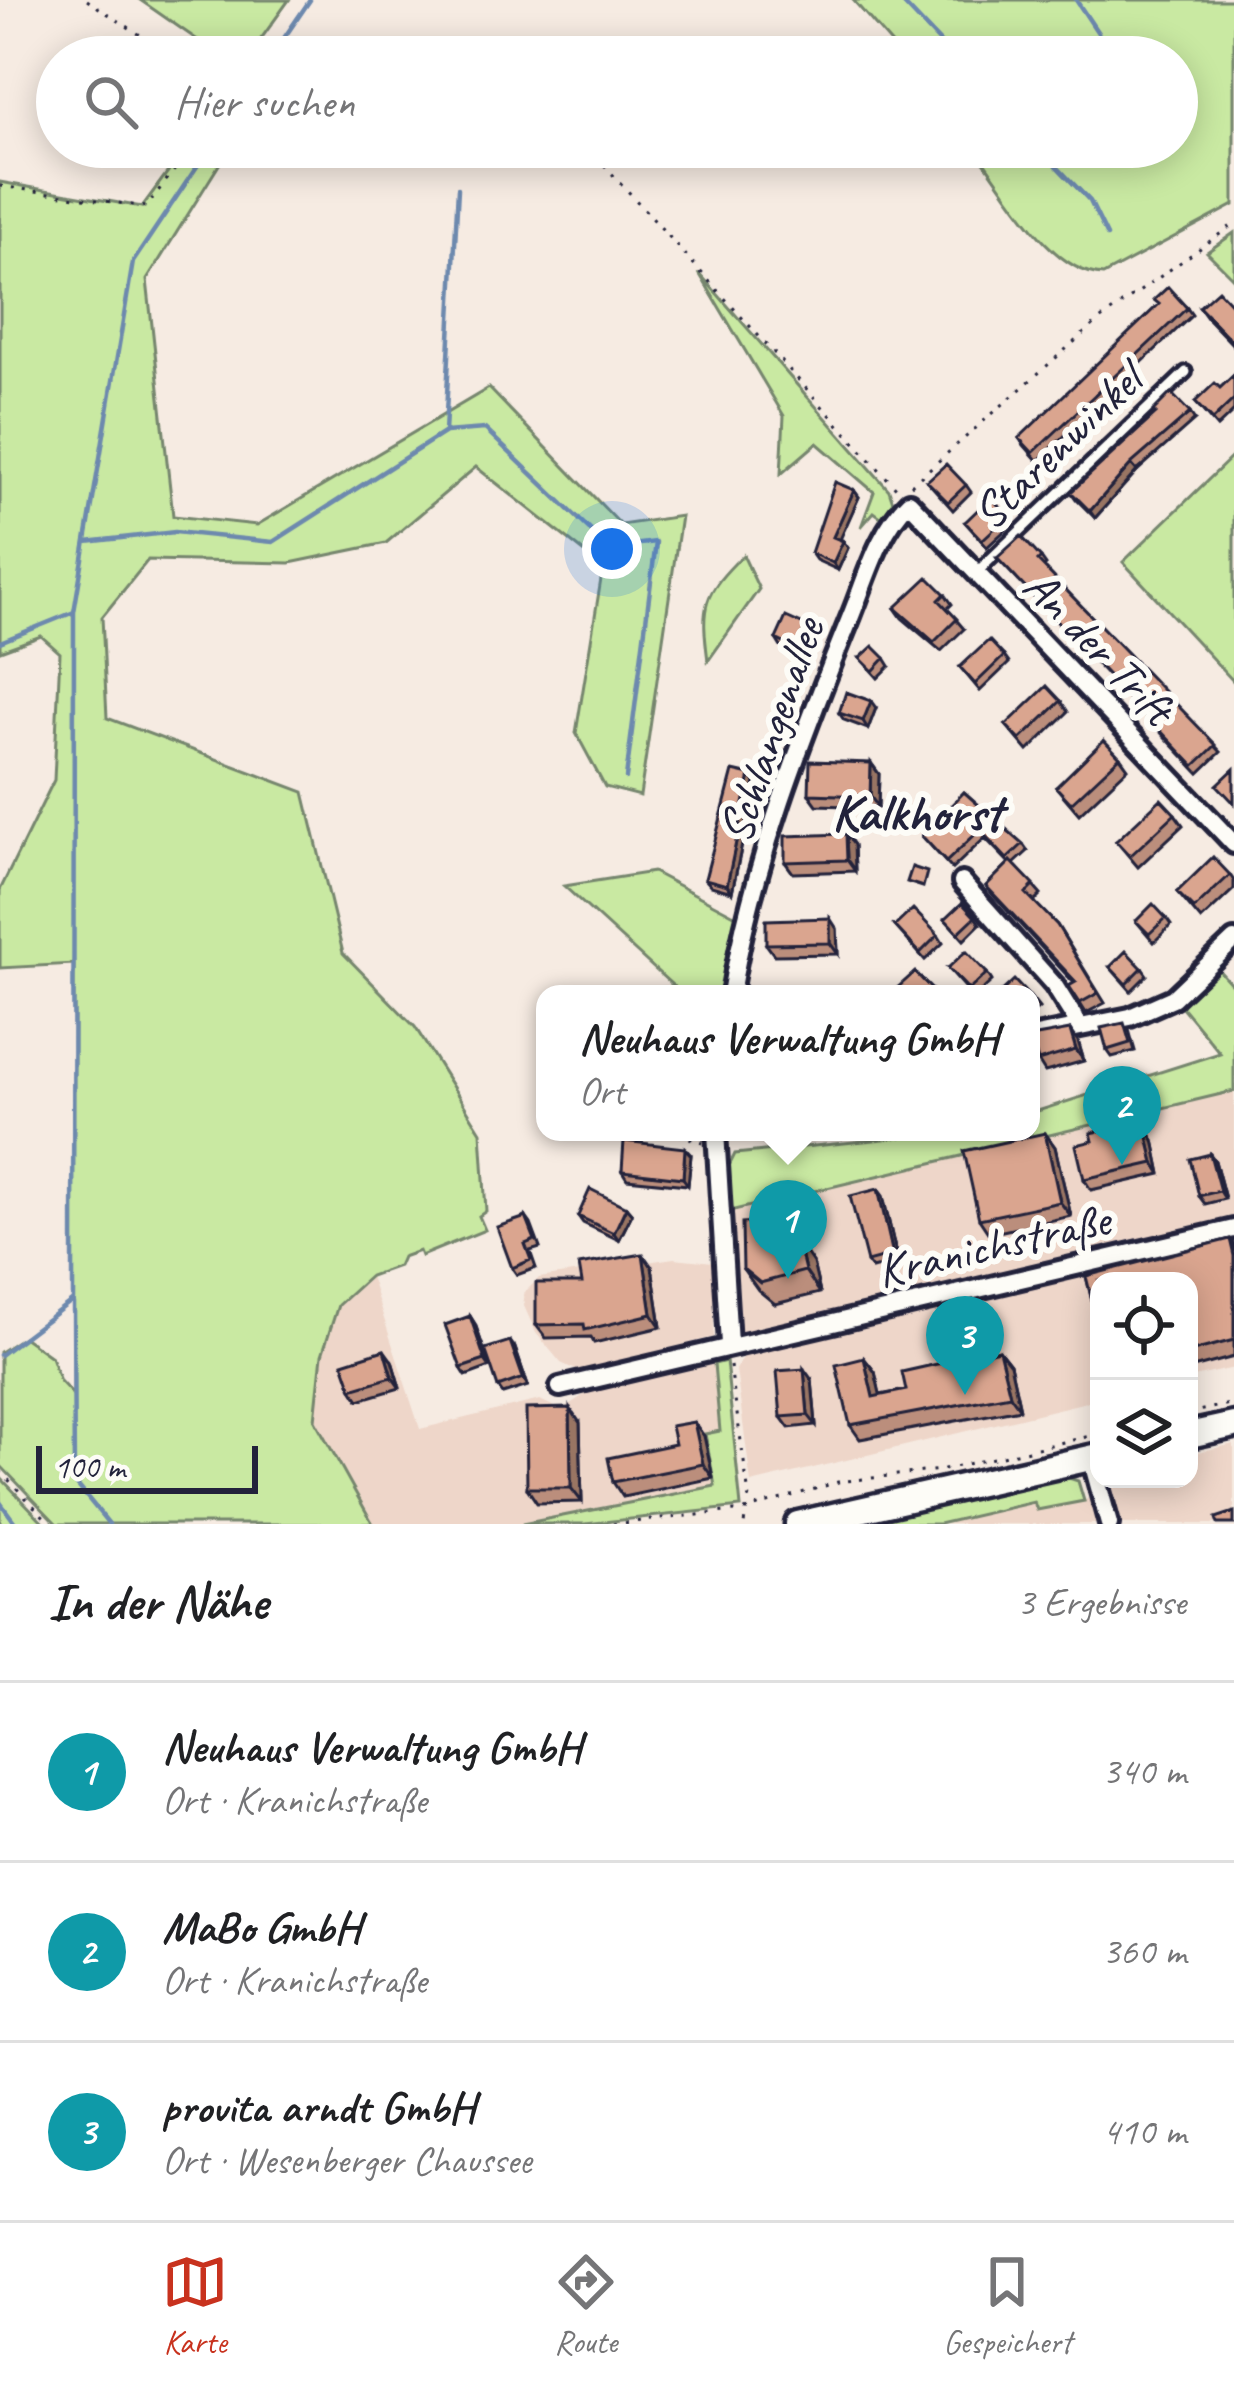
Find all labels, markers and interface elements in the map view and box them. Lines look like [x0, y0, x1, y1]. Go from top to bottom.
search box [36, 36, 1198, 168]
icon: search [78, 69, 144, 135]
text: Hier suchen [174, 74, 354, 131]
street label: Starenwinkel [959, 346, 1160, 542]
your location [582, 519, 642, 579]
street label: An der Trift [1011, 557, 1191, 740]
street label: Schlangenallee [705, 607, 838, 850]
district label: Kalkhorst [832, 781, 1009, 845]
popup [536, 985, 1040, 1141]
text: Neuhaus Verwaltung GmbH [579, 1010, 997, 1067]
pin: 2 [1083, 1066, 1161, 1165]
text: Ort [579, 1067, 625, 1116]
pin: 1 [749, 1180, 827, 1279]
street label: Kranichstraße [871, 1188, 1119, 1301]
map controls [1090, 1272, 1198, 1488]
button: locate [1090, 1272, 1198, 1380]
pin: 3 [926, 1296, 1004, 1395]
button: layers [1090, 1380, 1198, 1488]
scale bar [36, 1440, 258, 1493]
text: 100 m [54, 1446, 125, 1488]
text: In der Nähe [48, 1570, 267, 1634]
text: 3 Ergebnisse [1017, 1578, 1186, 1627]
text: Neuhaus Verwaltung GmbH [162, 1719, 581, 1776]
text: 1 [78, 1747, 96, 1796]
text: 340 m [1102, 1747, 1186, 1796]
text: Ort · Kranichstraße [162, 1776, 427, 1825]
text: MaBo GmbH [162, 1899, 360, 1956]
text: 2 [78, 1927, 96, 1976]
text: 360 m [1102, 1927, 1186, 1976]
text: Ort · Kranichstraße [162, 1956, 427, 2005]
text: provita arndt GmbH [162, 2079, 474, 2136]
text: 3 [78, 2107, 96, 2156]
text: 410 m [1102, 2107, 1186, 2156]
text: Ort · Wesenberger Chaussee [162, 2136, 531, 2185]
tab: Karte [162, 2249, 228, 2363]
tab: Route [553, 2249, 619, 2363]
tab: Gespeichert [943, 2249, 1072, 2363]

